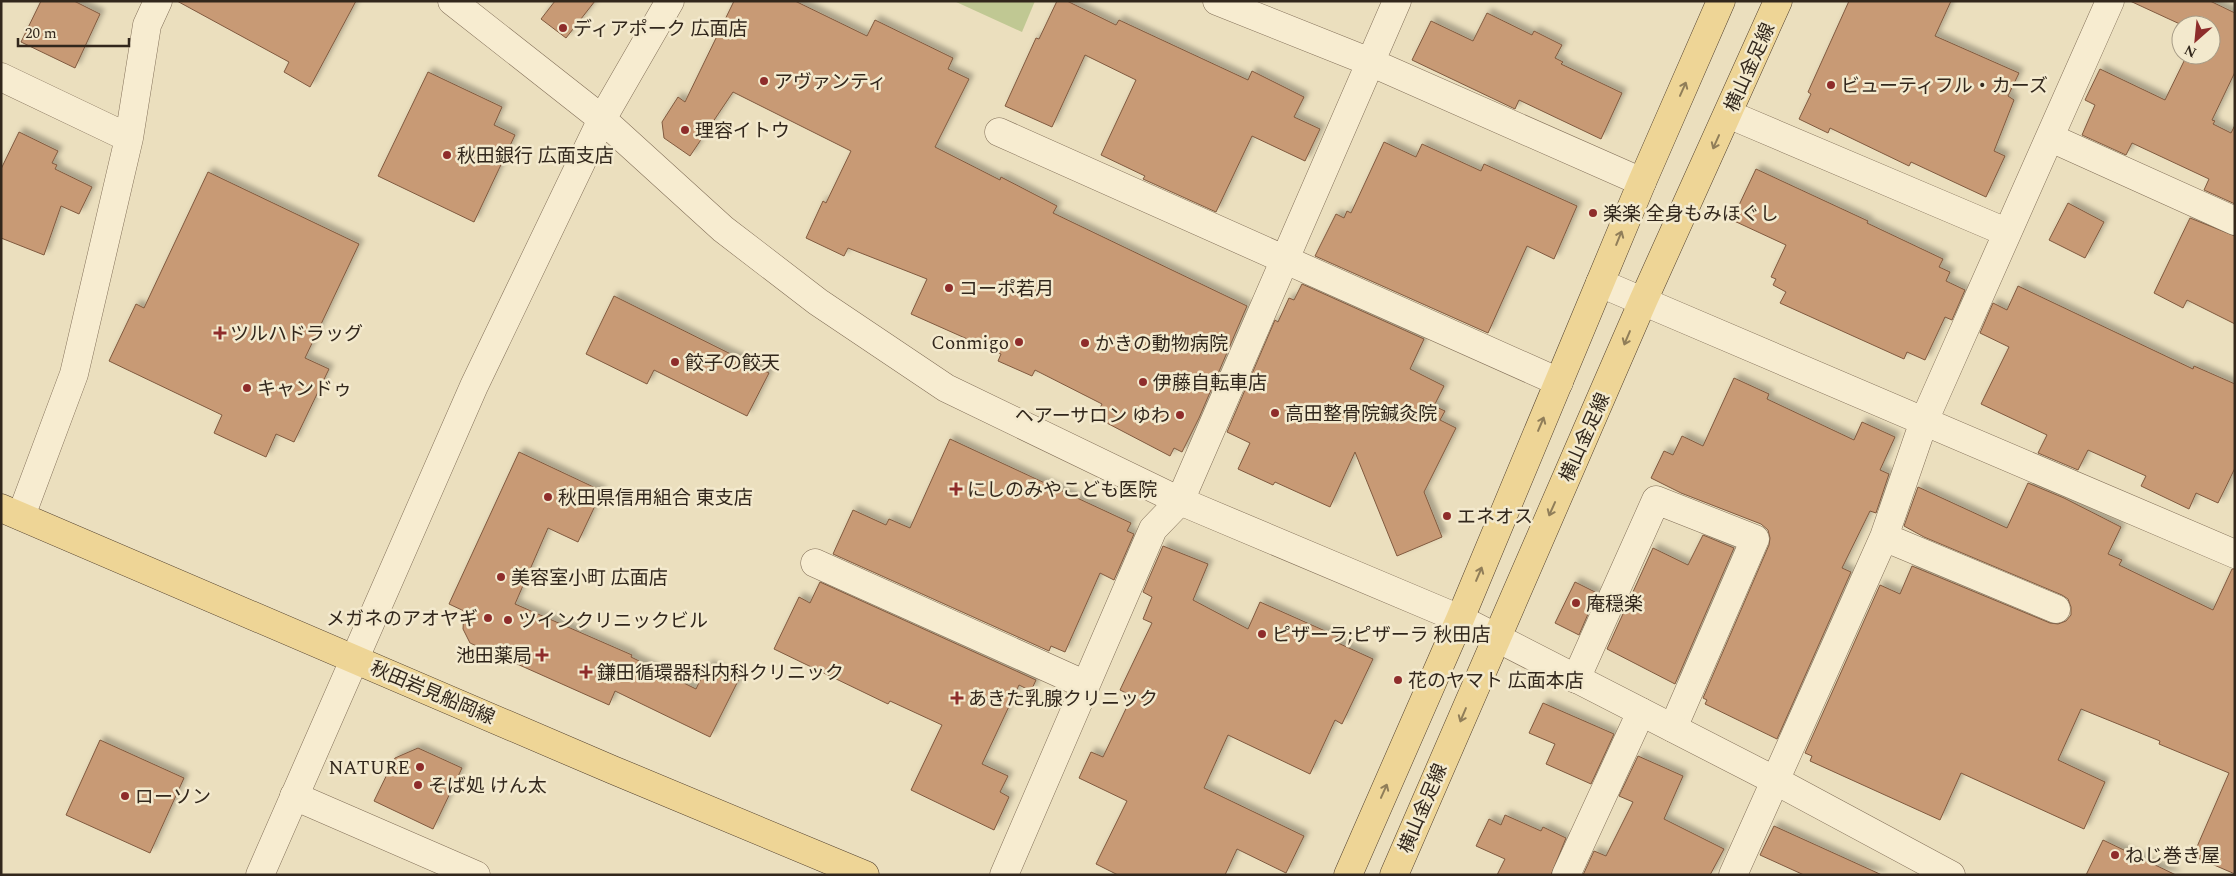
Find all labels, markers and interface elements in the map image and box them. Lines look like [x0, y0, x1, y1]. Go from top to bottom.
scale bar [18, 15, 129, 47]
place label: ディアポーク 広面店 [573, 15, 747, 44]
north arrow [2171, 15, 2221, 65]
street label: 横山金足線 [1718, 18, 1783, 117]
text: 20 m [25, 22, 57, 45]
marker: ディアポーク 広面店 [557, 22, 569, 34]
text: N [2180, 39, 2200, 63]
place label: アヴァンティ [774, 68, 887, 97]
place label: ビューティフル・カーズ [1841, 72, 2048, 101]
marker: アヴァンティ [758, 75, 770, 87]
marker: ビューティフル・カーズ [1825, 79, 1837, 91]
one-way arrow [1678, 82, 1688, 97]
place label: 理容イトウ [695, 117, 790, 146]
marker: 理容イトウ [679, 124, 691, 136]
one-way arrow [1710, 134, 1720, 149]
place label: 秋田銀行 広面支店 [457, 142, 614, 171]
marker: 秋田銀行 広面支店 [441, 149, 453, 161]
place label: 楽楽 全身もみほぐし [1603, 200, 1779, 229]
marker: 楽楽 全身もみほぐし [1587, 207, 1599, 219]
one-way arrow [1614, 231, 1624, 246]
place label: コーポ若月 [959, 275, 1054, 304]
marker: コーポ若月 [943, 282, 955, 294]
place label: ツルハドラッグ [230, 320, 363, 349]
marker: ツルハドラッグ [214, 327, 226, 339]
place label: Conmigo [931, 329, 1009, 358]
place label: かきの動物病院 [1095, 330, 1228, 359]
one-way arrow [1622, 330, 1632, 345]
marker: Conmigo [1013, 336, 1025, 348]
marker: かきの動物病院 [1079, 337, 1091, 349]
place label: 餃子の餃天 [685, 349, 780, 378]
marker: 餃子の餃天 [669, 356, 681, 368]
place label: 伊藤自転車店 [1153, 369, 1267, 398]
place label: キャンドゥ [257, 375, 352, 404]
marker: 伊藤自転車店 [1137, 376, 1149, 388]
marker: キャンドゥ [241, 382, 253, 394]
street label: 横山金足線 [1553, 388, 1618, 487]
place label: 高田整骨院鍼灸院 [1285, 400, 1437, 429]
place label: ヘアーサロン ゆわ [1015, 402, 1170, 431]
marker: 高田整骨院鍼灸院 [1269, 407, 1281, 419]
marker: ヘアーサロン ゆわ [1174, 409, 1186, 421]
one-way arrow [1537, 417, 1546, 432]
place label: にしのみやこども医院 [967, 476, 1157, 505]
marker: にしのみやこども医院 [949, 482, 963, 496]
place label: 秋田県信用組合 東支店 [558, 484, 753, 513]
marker: 秋田県信用組合 東支店 [542, 491, 554, 503]
one-way arrow [1547, 501, 1557, 516]
place label: エネオス [1457, 503, 1533, 532]
marker: エネオス [1441, 510, 1453, 522]
place label: 美容室小町 広面店 [511, 564, 668, 593]
one-way arrow [1474, 567, 1484, 582]
marker: 美容室小町 広面店 [495, 571, 507, 583]
place label: 庵穏楽 [1586, 590, 1643, 619]
marker: 庵穏楽 [1570, 597, 1582, 609]
place label: メガネのアオヤギ [326, 605, 478, 634]
place label: ツインクリニックビル [518, 607, 708, 636]
marker: メガネのアオヤギ [482, 612, 494, 624]
marker: ツインクリニックビル [502, 614, 514, 626]
place label: ピザーラ;ピザーラ 秋田店 [1272, 621, 1491, 650]
marker: ピザーラ;ピザーラ 秋田店 [1256, 628, 1268, 640]
place label: 池田薬局 [456, 642, 532, 671]
marker: 池田薬局 [536, 649, 548, 661]
street label: 秋田岩見船岡線 [366, 654, 499, 733]
place label: 鎌田循環器科内科クリニック [597, 659, 844, 688]
marker: 鎌田循環器科内科クリニック [579, 665, 593, 679]
place label: 花のヤマト 広面本店 [1408, 667, 1584, 696]
marker: 花のヤマト 広面本店 [1392, 674, 1404, 686]
place label: あきた乳腺クリニック [968, 685, 1158, 714]
marker: あきた乳腺クリニック [950, 691, 964, 705]
one-way arrow [1457, 707, 1466, 722]
place label: NATURE [329, 754, 410, 783]
street label: 横山金足線 [1391, 759, 1455, 858]
marker: NATURE [414, 761, 426, 773]
place label: そば処 けん太 [428, 772, 547, 801]
marker: そば処 けん太 [412, 779, 424, 791]
place label: ローソン [135, 783, 211, 812]
one-way arrow [1380, 784, 1390, 799]
marker: ローソン [119, 790, 131, 802]
place label: ねじ巻き屋 [2125, 842, 2220, 871]
marker: ねじ巻き屋 [2109, 849, 2121, 861]

